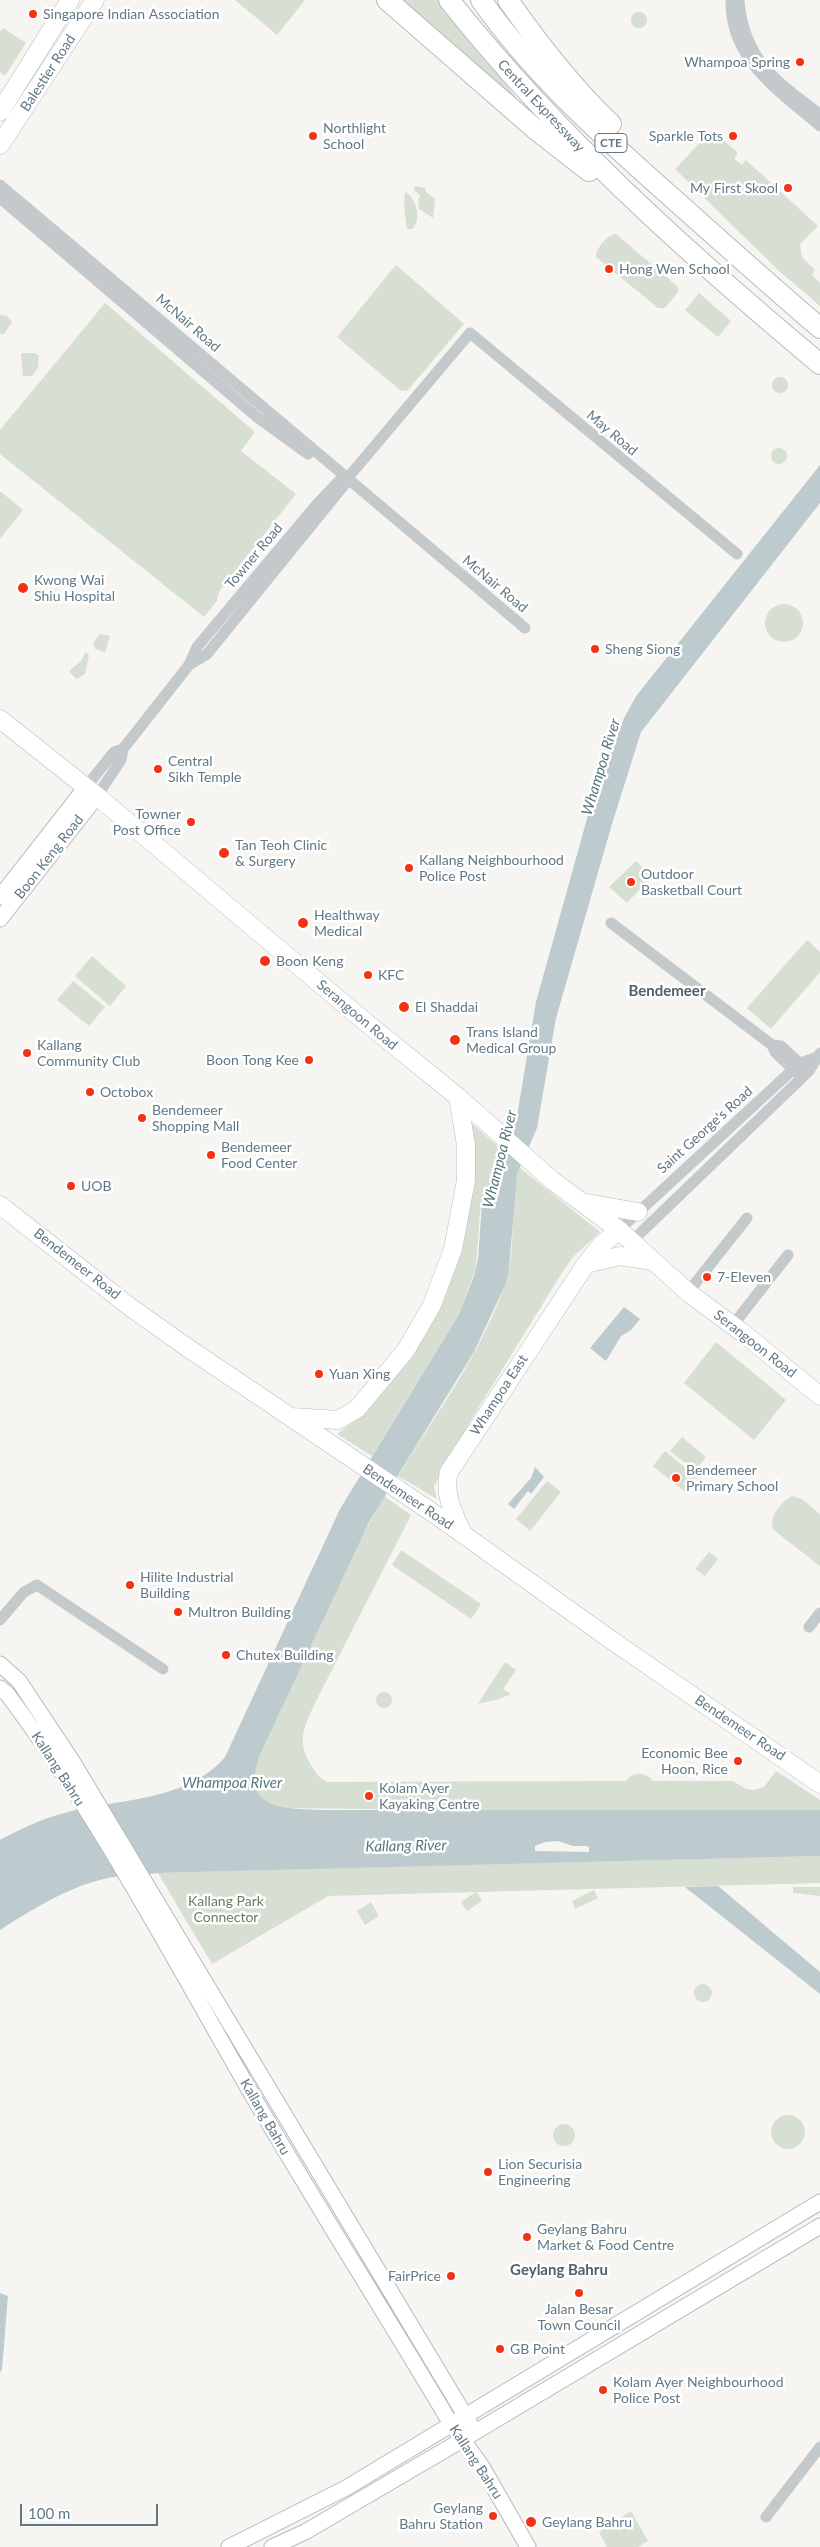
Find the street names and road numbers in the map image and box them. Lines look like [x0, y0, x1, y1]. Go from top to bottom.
street label: Balestier Road [17, 31, 79, 115]
street label: Central Expressway [494, 56, 588, 156]
road number: CTE [595, 134, 627, 152]
street label: McNair Road [152, 290, 224, 356]
street label: May Road [583, 407, 641, 459]
street label: Towner Road [222, 520, 286, 592]
street label: McNair Road [459, 552, 531, 616]
street label: Boon Keng Road [11, 812, 87, 902]
street label: Serangoon Road [313, 976, 401, 1054]
street label: Saint George's Road [654, 1083, 756, 1177]
street label: Bendemeer Road [30, 1225, 124, 1303]
street label: Serangoon Road [710, 1307, 800, 1381]
street label: Whampoa East [467, 1351, 531, 1439]
street label: Bendemeer Road [360, 1461, 456, 1533]
street label: Bendemeer Road [692, 1692, 788, 1764]
street label: Kallang Bahru [28, 1729, 88, 1809]
street label: Kallang Bahru [236, 2076, 294, 2158]
street label: Kallang Bahru [446, 2422, 506, 2502]

